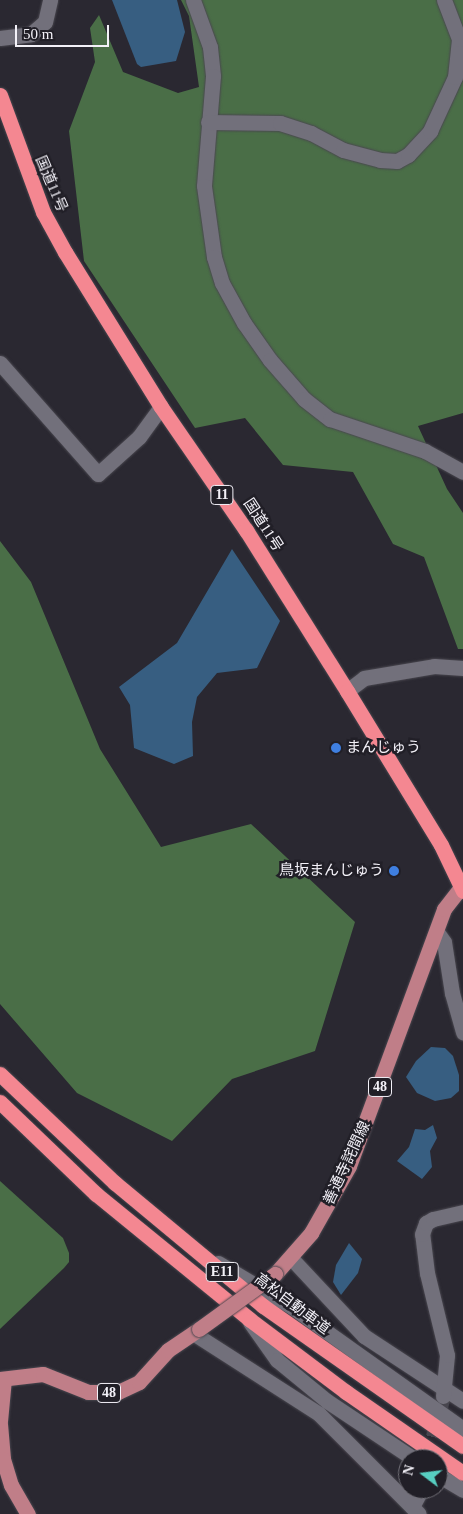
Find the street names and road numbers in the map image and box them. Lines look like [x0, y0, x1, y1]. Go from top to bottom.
street label: 国道11号 [31, 153, 71, 215]
road number: 11 [210, 484, 234, 506]
street label: 国道11号 [239, 495, 287, 555]
road number: 48 [368, 1076, 392, 1098]
street label: 善通寺詫間線 [320, 1118, 374, 1208]
road number: E11 [204, 1260, 240, 1284]
street label: 高松自動車道 [251, 1270, 333, 1338]
road number: 48 [96, 1382, 122, 1405]

